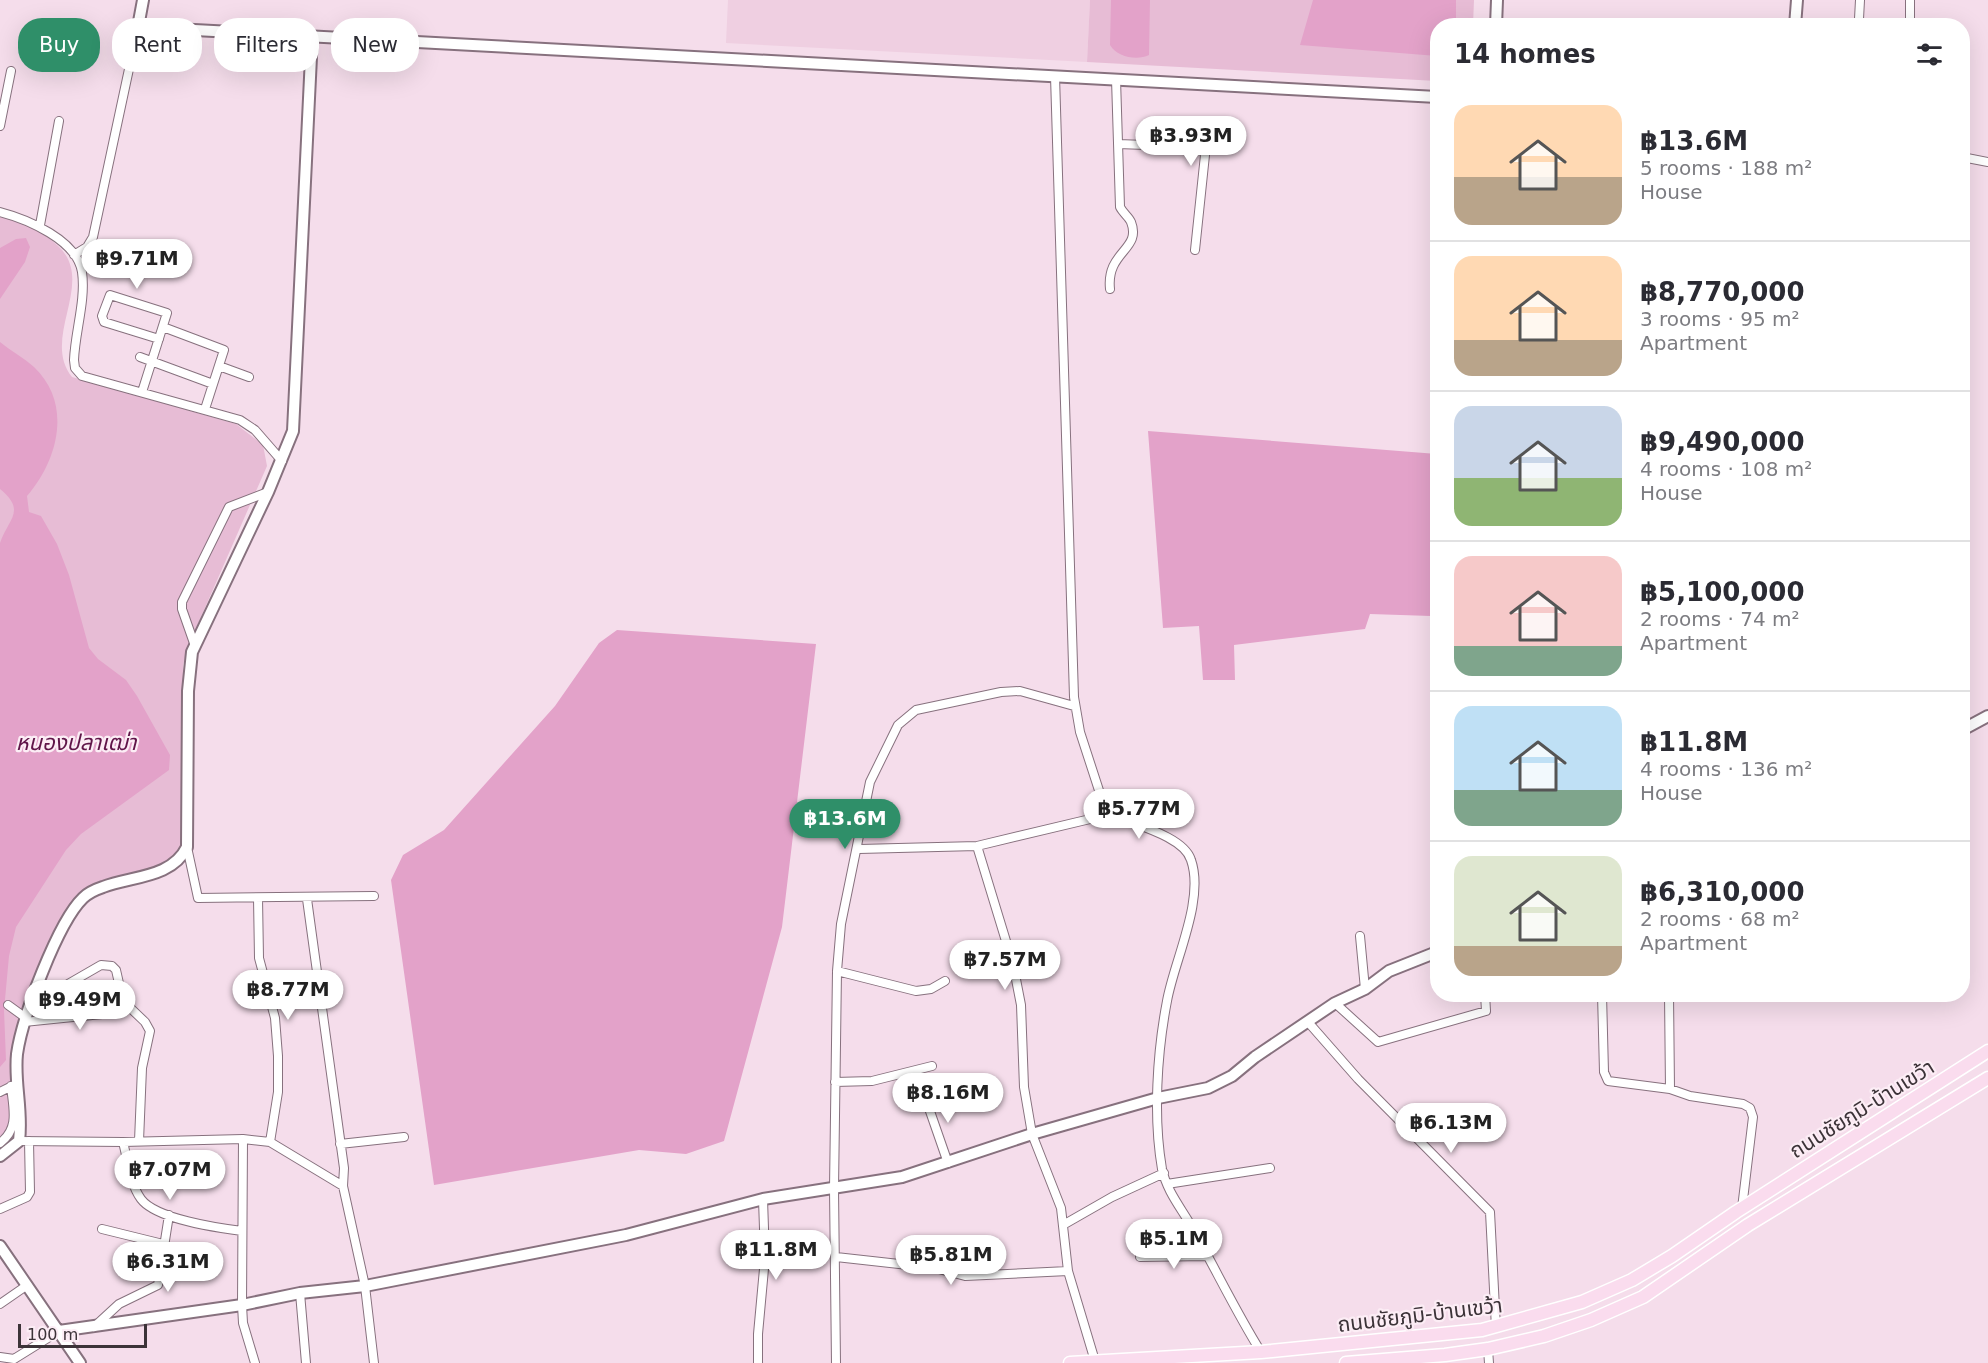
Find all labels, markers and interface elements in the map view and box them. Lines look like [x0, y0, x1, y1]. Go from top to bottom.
chip: Buy [18, 18, 100, 72]
chip: Rent [112, 18, 202, 72]
chip: Filters [214, 18, 319, 72]
chip: New [331, 18, 419, 72]
icon: filters [1913, 38, 1946, 71]
text: 14 homes [1454, 39, 1596, 69]
pin: ฿3.93M [1142, 116, 1240, 167]
text: ฿3.93M [1149, 123, 1233, 147]
text: ฿13.6M [1640, 126, 1748, 156]
icon: home [1502, 129, 1574, 201]
text: 5 rooms · 188 m² [1640, 156, 1812, 180]
text: House [1640, 180, 1703, 204]
pin: ฿9.71M [88, 239, 186, 290]
text: ฿9.71M [95, 246, 179, 270]
text: ฿8,770,000 [1640, 277, 1804, 307]
icon: home [1502, 280, 1574, 352]
text: 3 rooms · 95 m² [1640, 307, 1800, 331]
text: Apartment [1640, 331, 1747, 355]
text: ฿9,490,000 [1640, 427, 1804, 457]
icon: home [1502, 430, 1574, 502]
text: 4 rooms · 108 m² [1640, 457, 1812, 481]
text: House [1640, 481, 1703, 505]
text: ฿5,100,000 [1640, 577, 1804, 607]
icon: home [1502, 580, 1574, 652]
text: 2 rooms · 74 m² [1640, 607, 1800, 631]
text: Apartment [1640, 631, 1747, 655]
text: ฿11.8M [1640, 727, 1748, 757]
water label: หนองปลาเฒ่า [16, 730, 137, 755]
icon: home [1502, 730, 1574, 802]
text: 4 rooms · 136 m² [1640, 757, 1812, 781]
text: House [1640, 781, 1703, 805]
pin: ฿5.77M [1090, 789, 1188, 840]
text: ฿5.77M [1097, 796, 1181, 820]
pin: ฿13.6M [796, 799, 894, 850]
text: ฿13.6M [803, 806, 887, 830]
text: ฿6,310,000 [1640, 877, 1804, 907]
icon: home [1502, 880, 1574, 952]
text: 2 rooms · 68 m² [1640, 907, 1800, 931]
text: Apartment [1640, 931, 1747, 955]
pin: ฿7.57M [956, 940, 1054, 991]
text: ฿7.57M [963, 947, 1047, 971]
pin: ฿8.77M [239, 970, 337, 1021]
text: ฿8.77M [246, 977, 330, 1001]
pin: ฿9.49M [31, 980, 129, 1031]
text: ฿9.49M [38, 987, 122, 1011]
street label: ถนนชัยภูมิ-บ้านเขว้า [1785, 1055, 1939, 1164]
pin: ฿8.16M [899, 1073, 997, 1124]
text: ฿8.16M [906, 1080, 990, 1104]
pin: ฿6.13M [1402, 1103, 1500, 1154]
text: ฿6.13M [1409, 1110, 1493, 1134]
pin: ฿7.07M [121, 1150, 219, 1201]
text: ฿7.07M [128, 1157, 212, 1181]
pin: ฿5.1M [1132, 1219, 1216, 1270]
text: ฿5.1M [1139, 1226, 1209, 1250]
pin: ฿11.8M [727, 1230, 825, 1281]
pin: ฿5.81M [902, 1235, 1000, 1286]
text: ฿11.8M [734, 1237, 818, 1261]
pin: ฿6.31M [119, 1242, 217, 1293]
text: ฿5.81M [909, 1242, 993, 1266]
text: ฿6.31M [126, 1249, 210, 1273]
street label: ถนนชัยภูมิ-บ้านเขว้า [1336, 1293, 1504, 1338]
scale bar [18, 1321, 147, 1348]
text: 100 m [27, 1325, 78, 1344]

